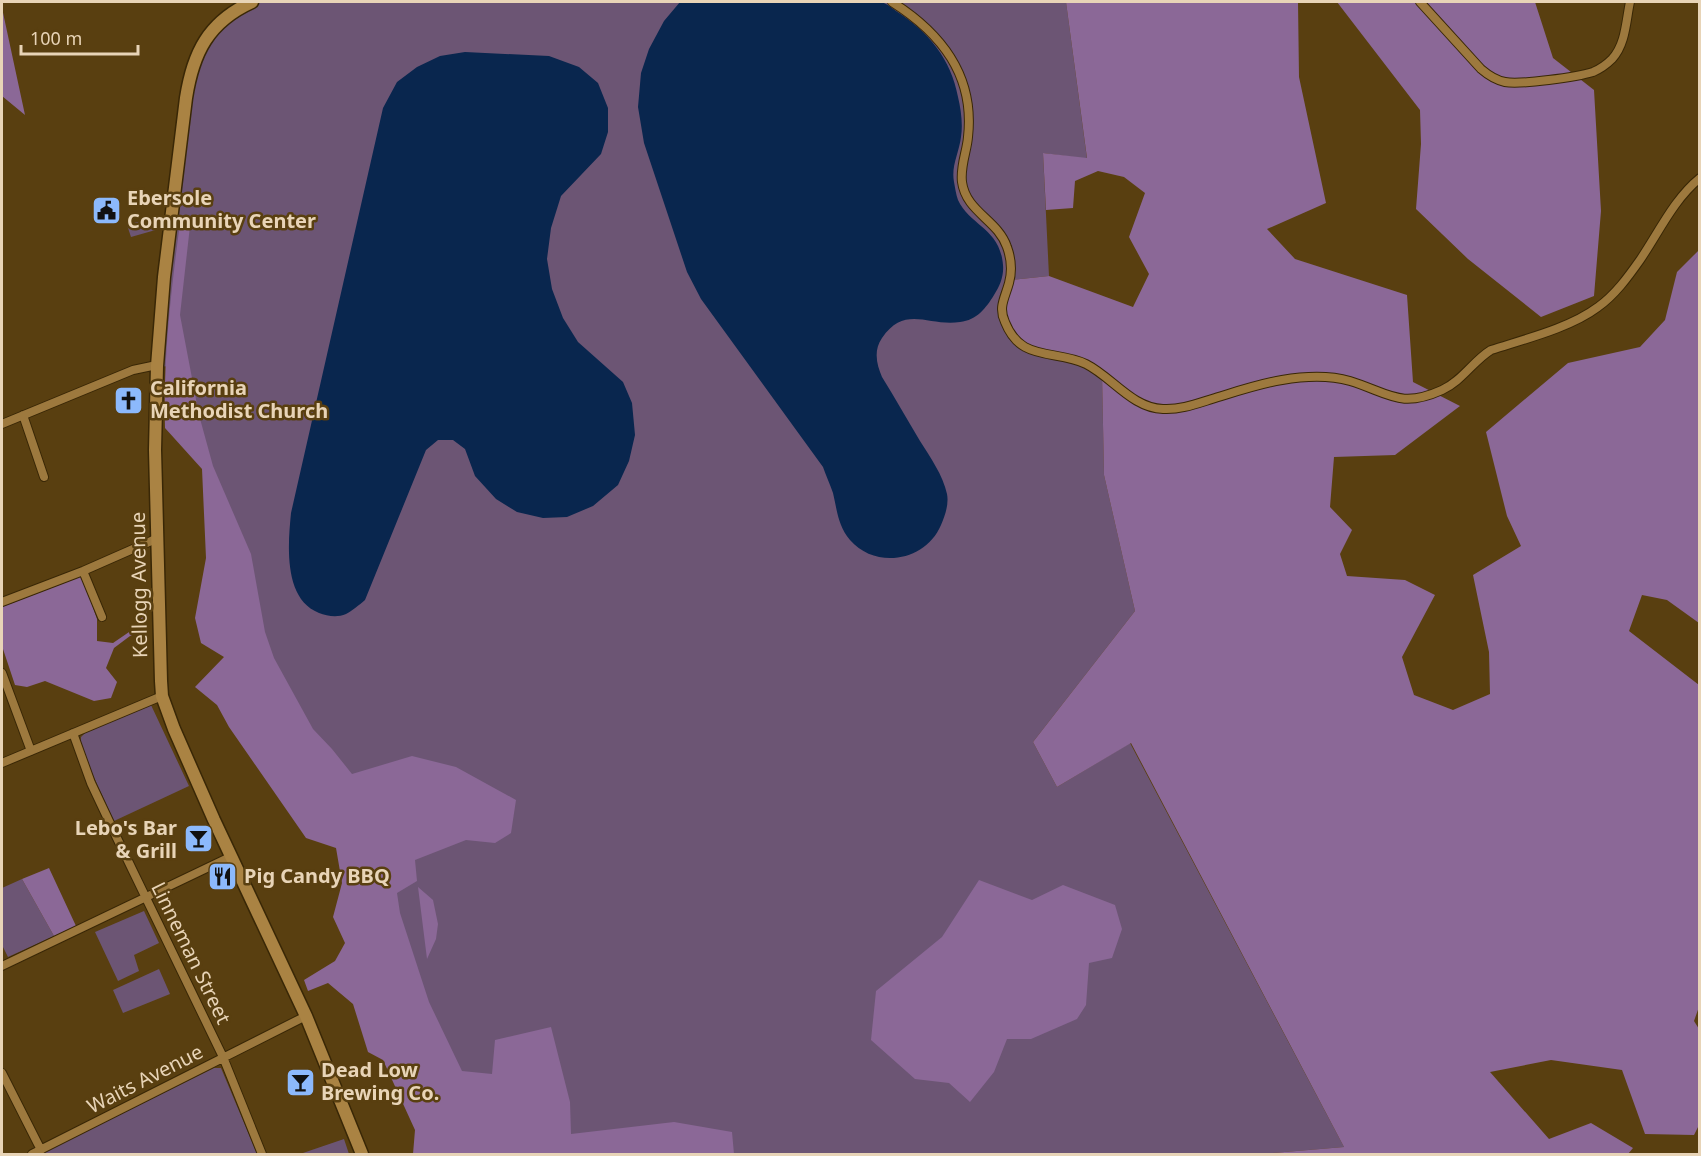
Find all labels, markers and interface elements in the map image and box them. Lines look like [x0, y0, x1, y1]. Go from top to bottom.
scale bar [21, 18, 138, 56]
text: 100 m [30, 26, 82, 50]
place label: Ebersole Community Center [127, 184, 316, 234]
public building icon: Ebersole Community Center [90, 194, 122, 226]
place label: California Methodist Church [150, 374, 328, 424]
church icon: California Methodist Church [113, 384, 145, 416]
street label: Kellogg Avenue [124, 512, 153, 658]
place label: Lebo's Bar & Grill [75, 814, 177, 864]
bar icon: Lebo's Bar & Grill [182, 823, 214, 855]
restaurant icon: Pig Candy BBQ [207, 860, 239, 892]
place label: Pig Candy BBQ [244, 862, 390, 889]
street label: Linneman Street [145, 877, 238, 1028]
street label: Waits Avenue [82, 1038, 207, 1119]
place label: Dead Low Brewing Co. [321, 1056, 439, 1106]
bar icon: Dead Low Brewing Co. [284, 1066, 316, 1098]

